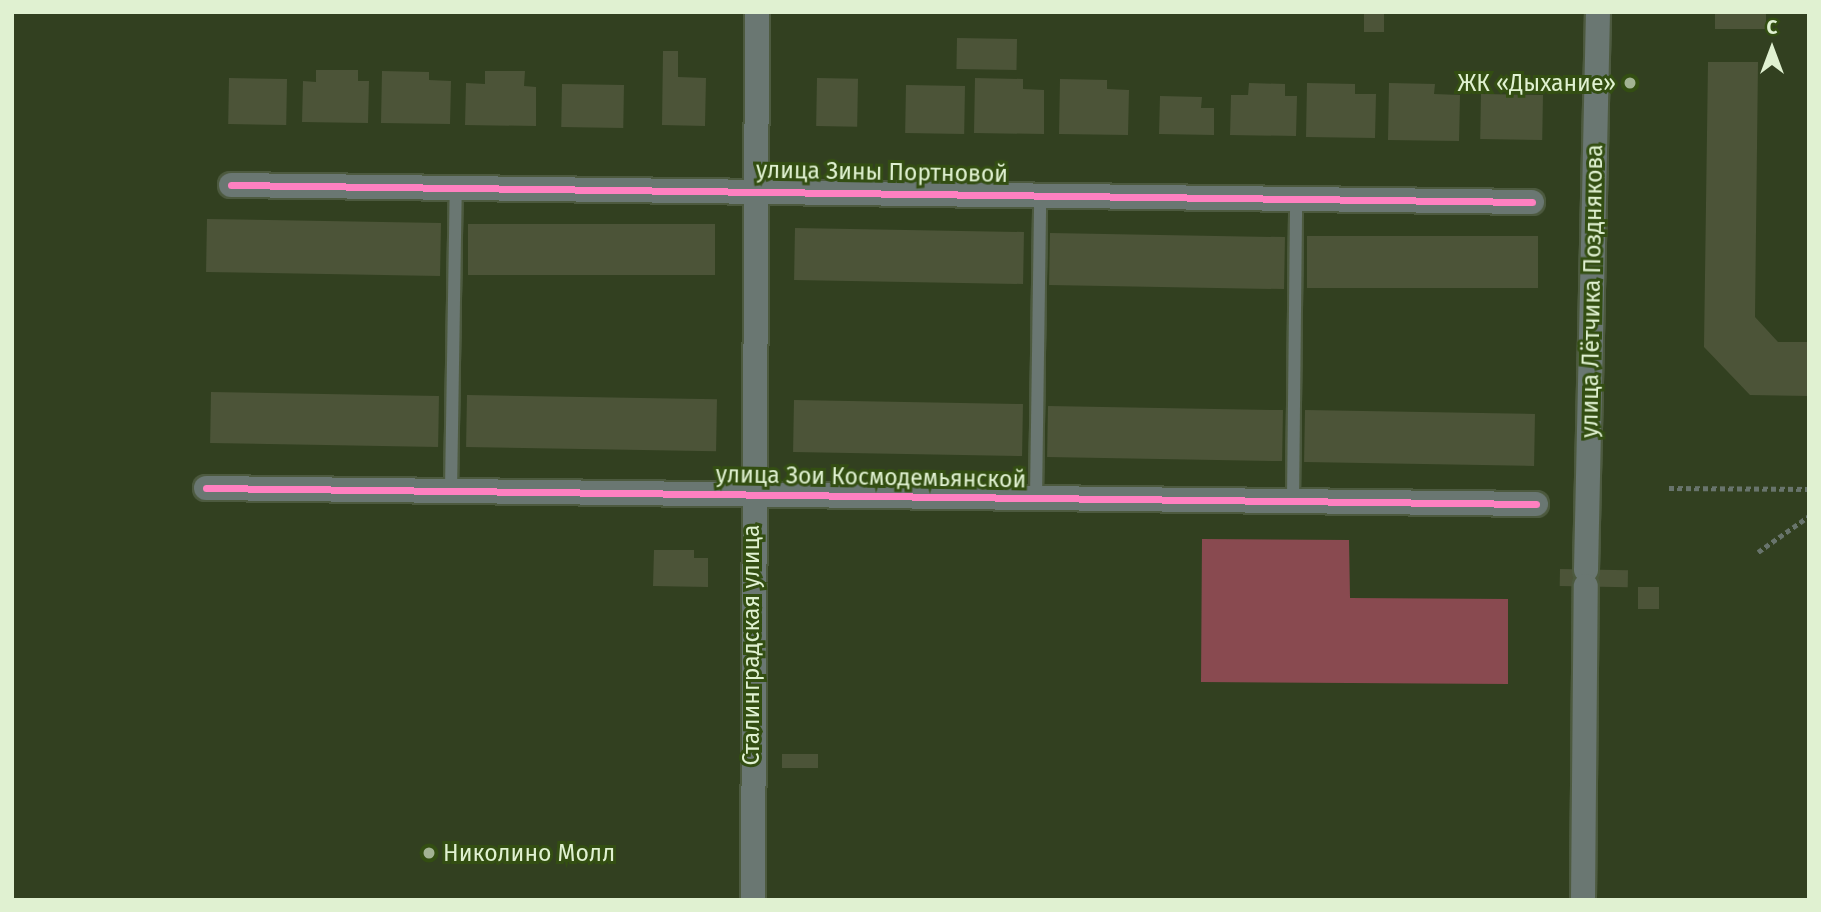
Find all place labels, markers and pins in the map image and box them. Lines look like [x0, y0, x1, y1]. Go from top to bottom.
place label: ЖК «Дыхание» [1457, 69, 1616, 97]
marker: ЖК «Дыхание» [1622, 75, 1638, 91]
place label: Николино Молл [443, 839, 615, 867]
marker: Николино Молл [421, 845, 437, 861]

